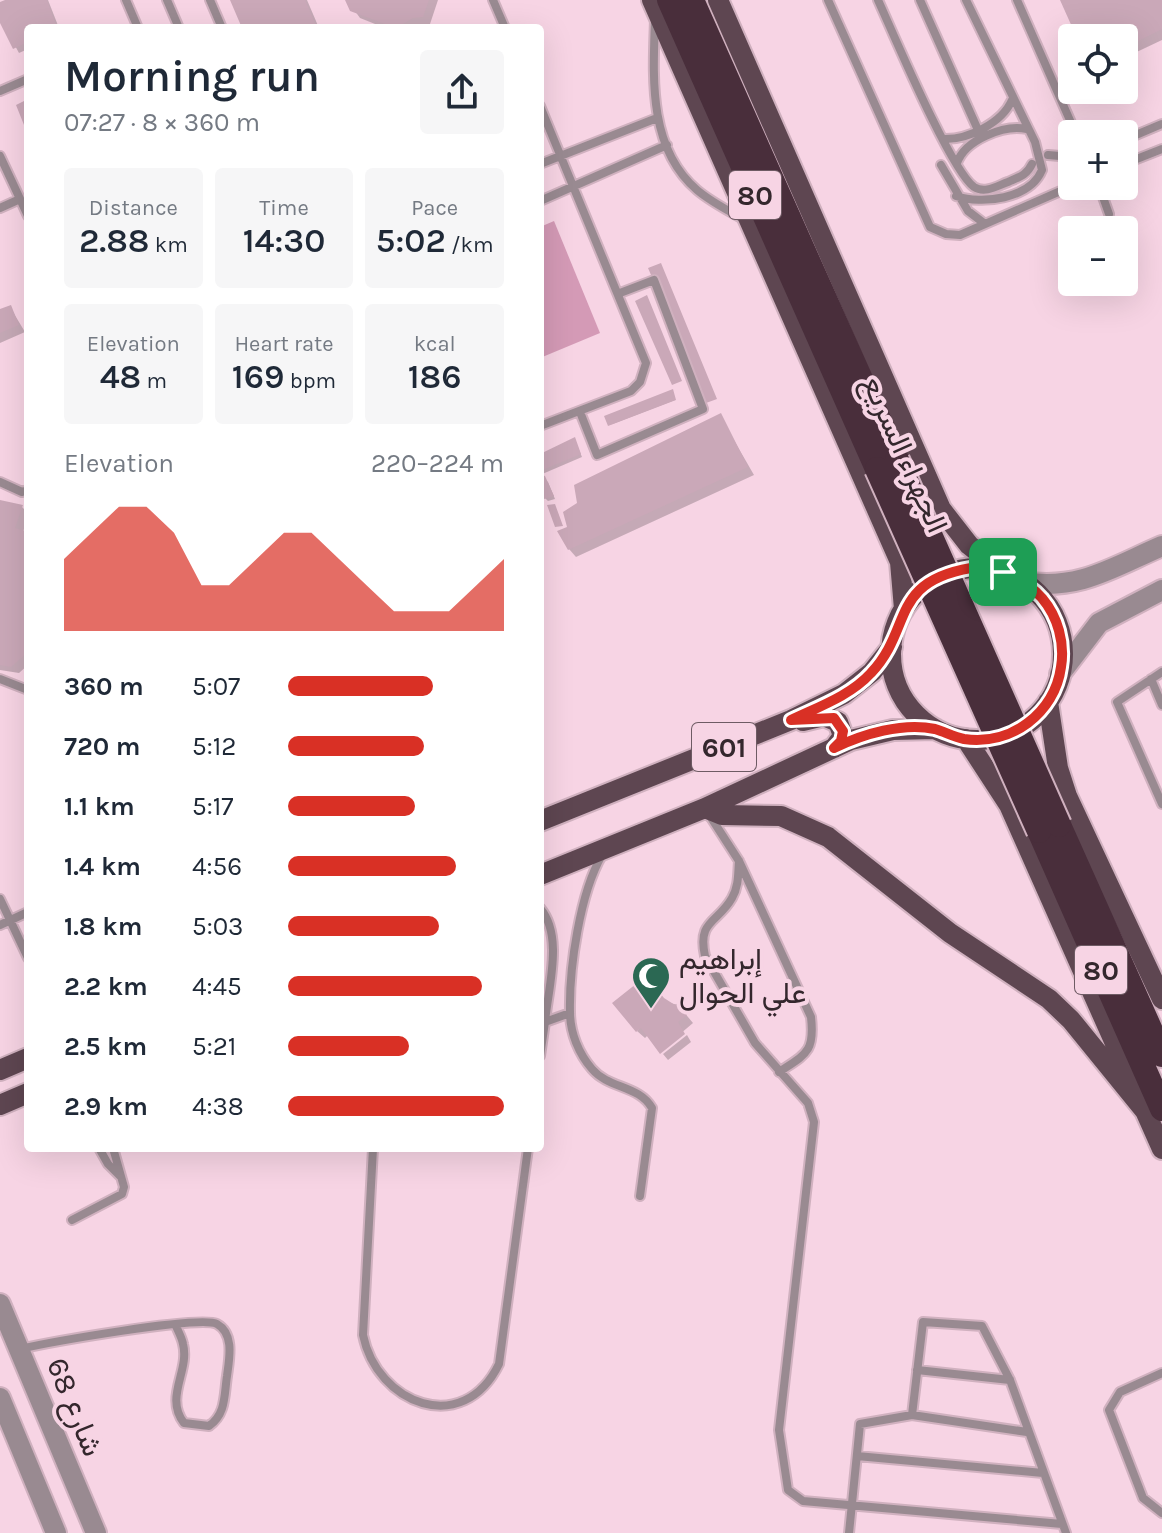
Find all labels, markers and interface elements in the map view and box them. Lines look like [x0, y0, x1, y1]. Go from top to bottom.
map controls [1058, 24, 1138, 296]
button: locate [1058, 24, 1138, 104]
button: share [420, 50, 504, 134]
text: Morning run [64, 51, 320, 102]
text: 07:27 · 8 × 360 m [64, 107, 260, 138]
button: + [1058, 120, 1138, 200]
road number: 80 [729, 171, 781, 219]
text: Distance [89, 195, 178, 221]
text: Time [259, 195, 309, 221]
text: Pace [411, 195, 458, 221]
button: − [1058, 216, 1138, 296]
text: 2.88 [79, 221, 150, 261]
text: 14:30 [243, 221, 325, 261]
text: 5:02 [376, 221, 446, 261]
text: km [150, 232, 188, 258]
text: /km [446, 232, 493, 258]
text: Elevation [87, 331, 180, 357]
text: Heart rate [234, 331, 334, 357]
text: kcal [414, 331, 456, 357]
text: 48 [100, 357, 141, 397]
text: 169 [232, 357, 284, 397]
text: 186 [408, 357, 462, 397]
text: m [141, 368, 167, 394]
text: bpm [284, 368, 336, 394]
street label: الجهراء السريع [853, 370, 956, 539]
text: Elevation [64, 448, 174, 479]
text: 220–224 m [371, 448, 504, 479]
pin [969, 538, 1037, 606]
icon: arrive [981, 550, 1025, 594]
text: 360 m [64, 671, 144, 702]
text: 5:07 [192, 671, 240, 702]
road number: 601 [692, 723, 756, 771]
text: 720 m [64, 731, 140, 762]
text: 5:12 [192, 731, 236, 762]
text: 1.1 km [64, 791, 135, 822]
text: 5:17 [192, 791, 233, 822]
text: 1.4 km [64, 851, 141, 882]
text: 4:56 [192, 851, 242, 882]
text: 1.8 km [64, 911, 142, 942]
text: 5:03 [192, 911, 243, 942]
place label: إبراهيم علي الحوال [679, 941, 806, 1017]
road number: 80 [1075, 946, 1127, 994]
mosque icon: إبراهيم علي الحوال [630, 955, 672, 1010]
text: 2.2 km [64, 971, 148, 1002]
text: 4:45 [192, 971, 242, 1002]
text: 2.5 km [64, 1031, 147, 1062]
text: 5:21 [192, 1031, 236, 1062]
text: 2.9 km [64, 1091, 148, 1122]
text: 4:38 [192, 1091, 244, 1122]
street label: شارع 68 [37, 1352, 111, 1462]

